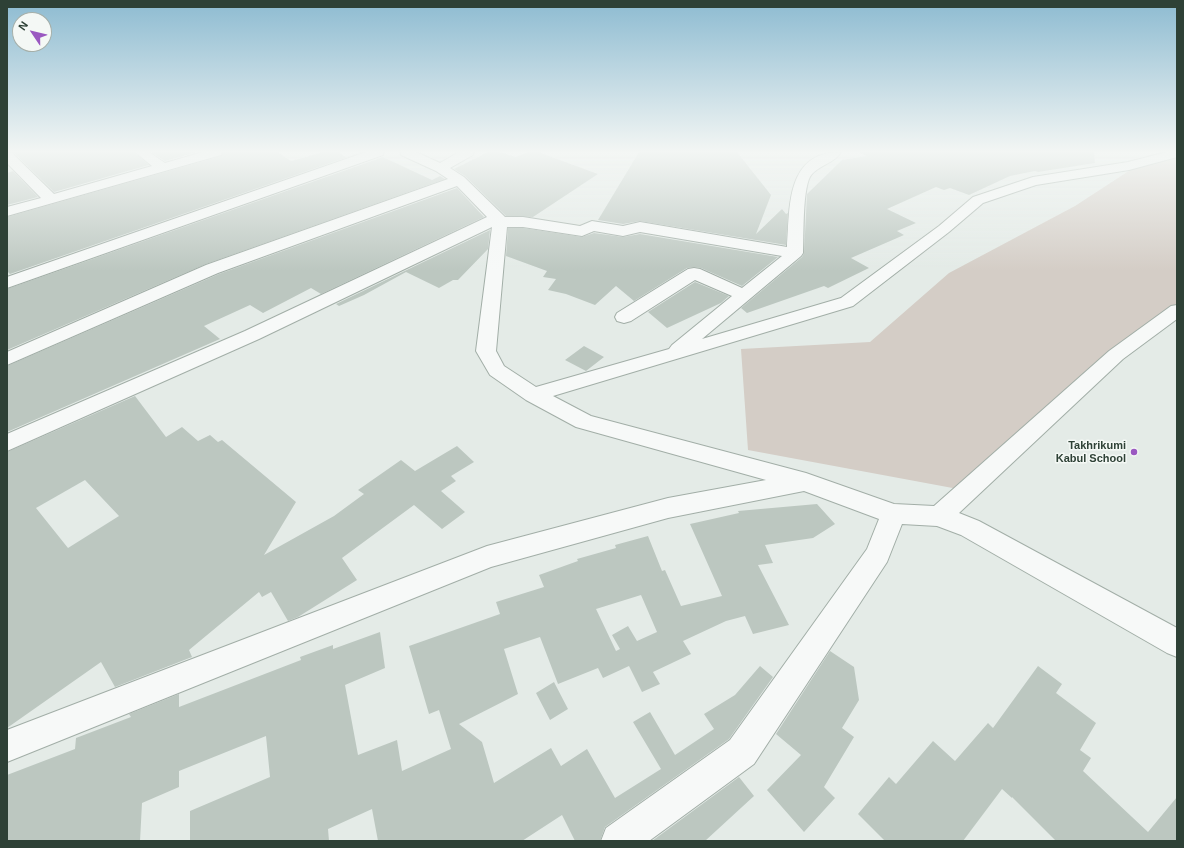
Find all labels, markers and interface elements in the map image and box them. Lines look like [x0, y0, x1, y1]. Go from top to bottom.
north arrow [12, 12, 52, 52]
text: N [16, 19, 30, 32]
place label: Takhrikumi Kabul School [1056, 439, 1126, 465]
marker: Takhrikumi Kabul School [1129, 447, 1139, 457]

